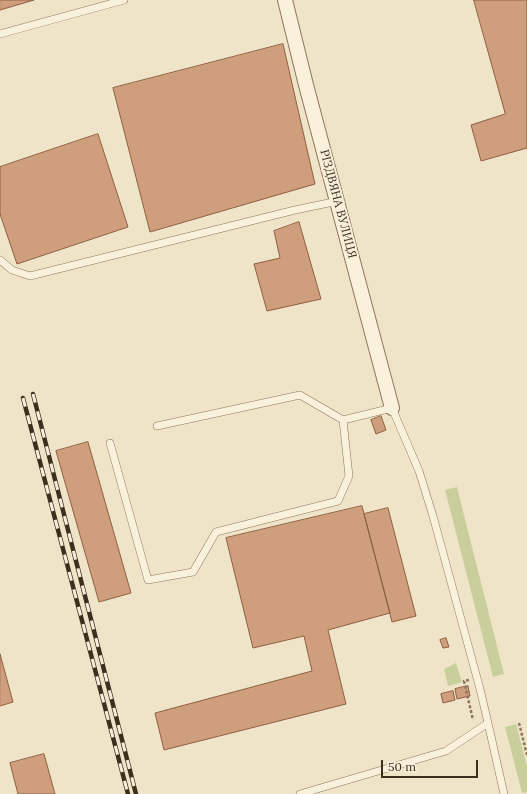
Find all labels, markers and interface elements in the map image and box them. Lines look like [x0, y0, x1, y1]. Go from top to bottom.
street label: РІЗДВЯНА ВУЛИЦЯ [317, 148, 359, 260]
scale bar [383, 752, 480, 778]
text: 50 m [388, 759, 416, 774]

